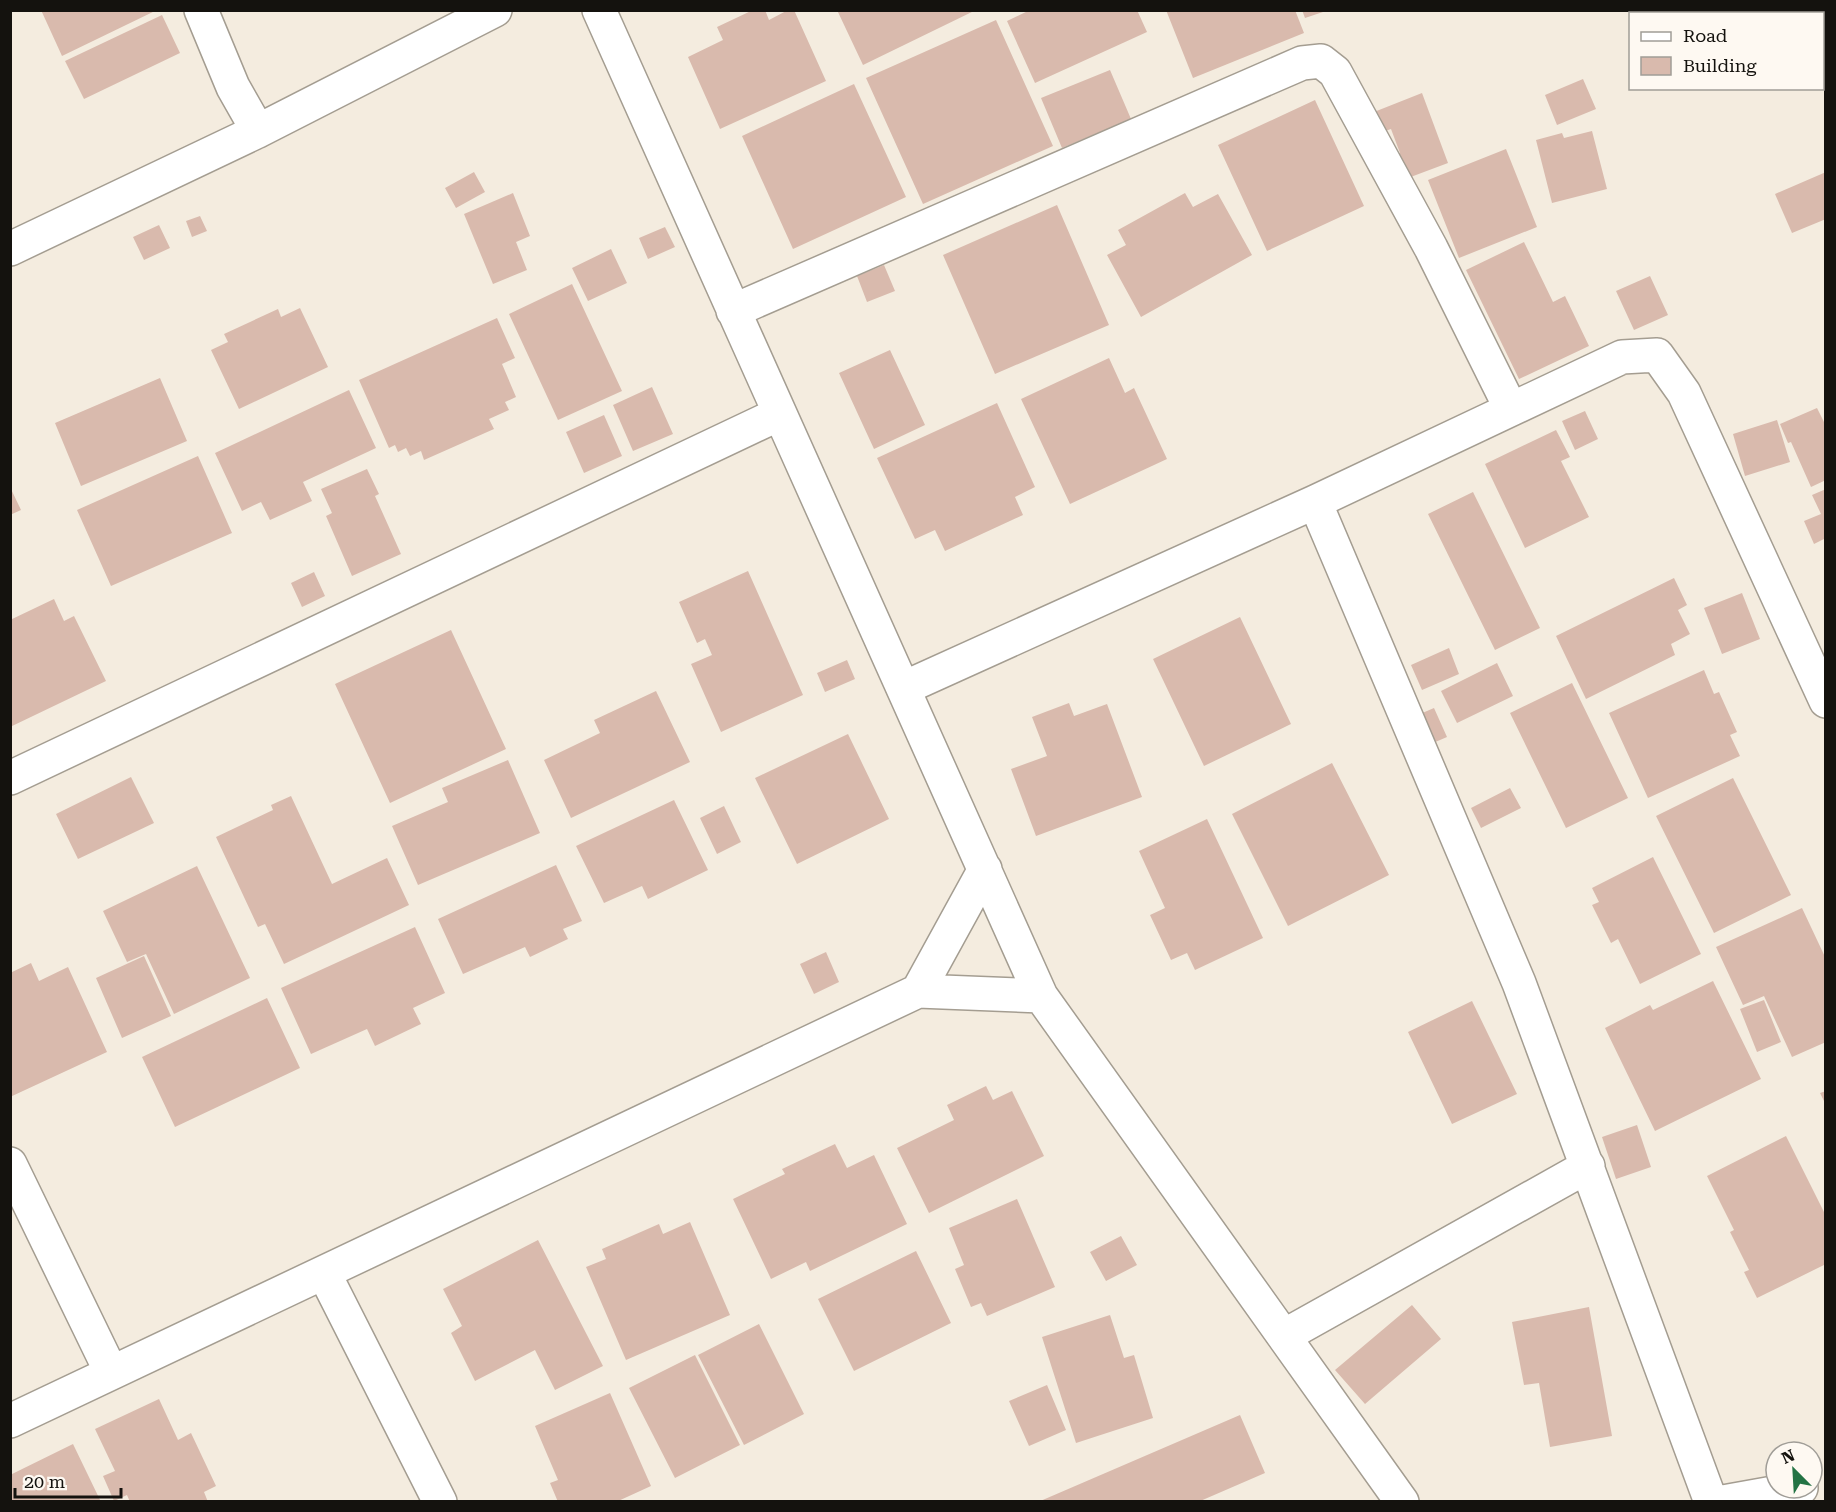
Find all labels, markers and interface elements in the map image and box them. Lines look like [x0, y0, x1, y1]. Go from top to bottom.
legend [1629, 12, 1824, 90]
text: Road [1683, 25, 1728, 46]
text: Building [1683, 55, 1757, 76]
north arrow [1764, 1440, 1824, 1500]
text: N [1779, 1446, 1798, 1468]
scale bar [15, 1461, 122, 1499]
text: 20 m [24, 1471, 65, 1492]

